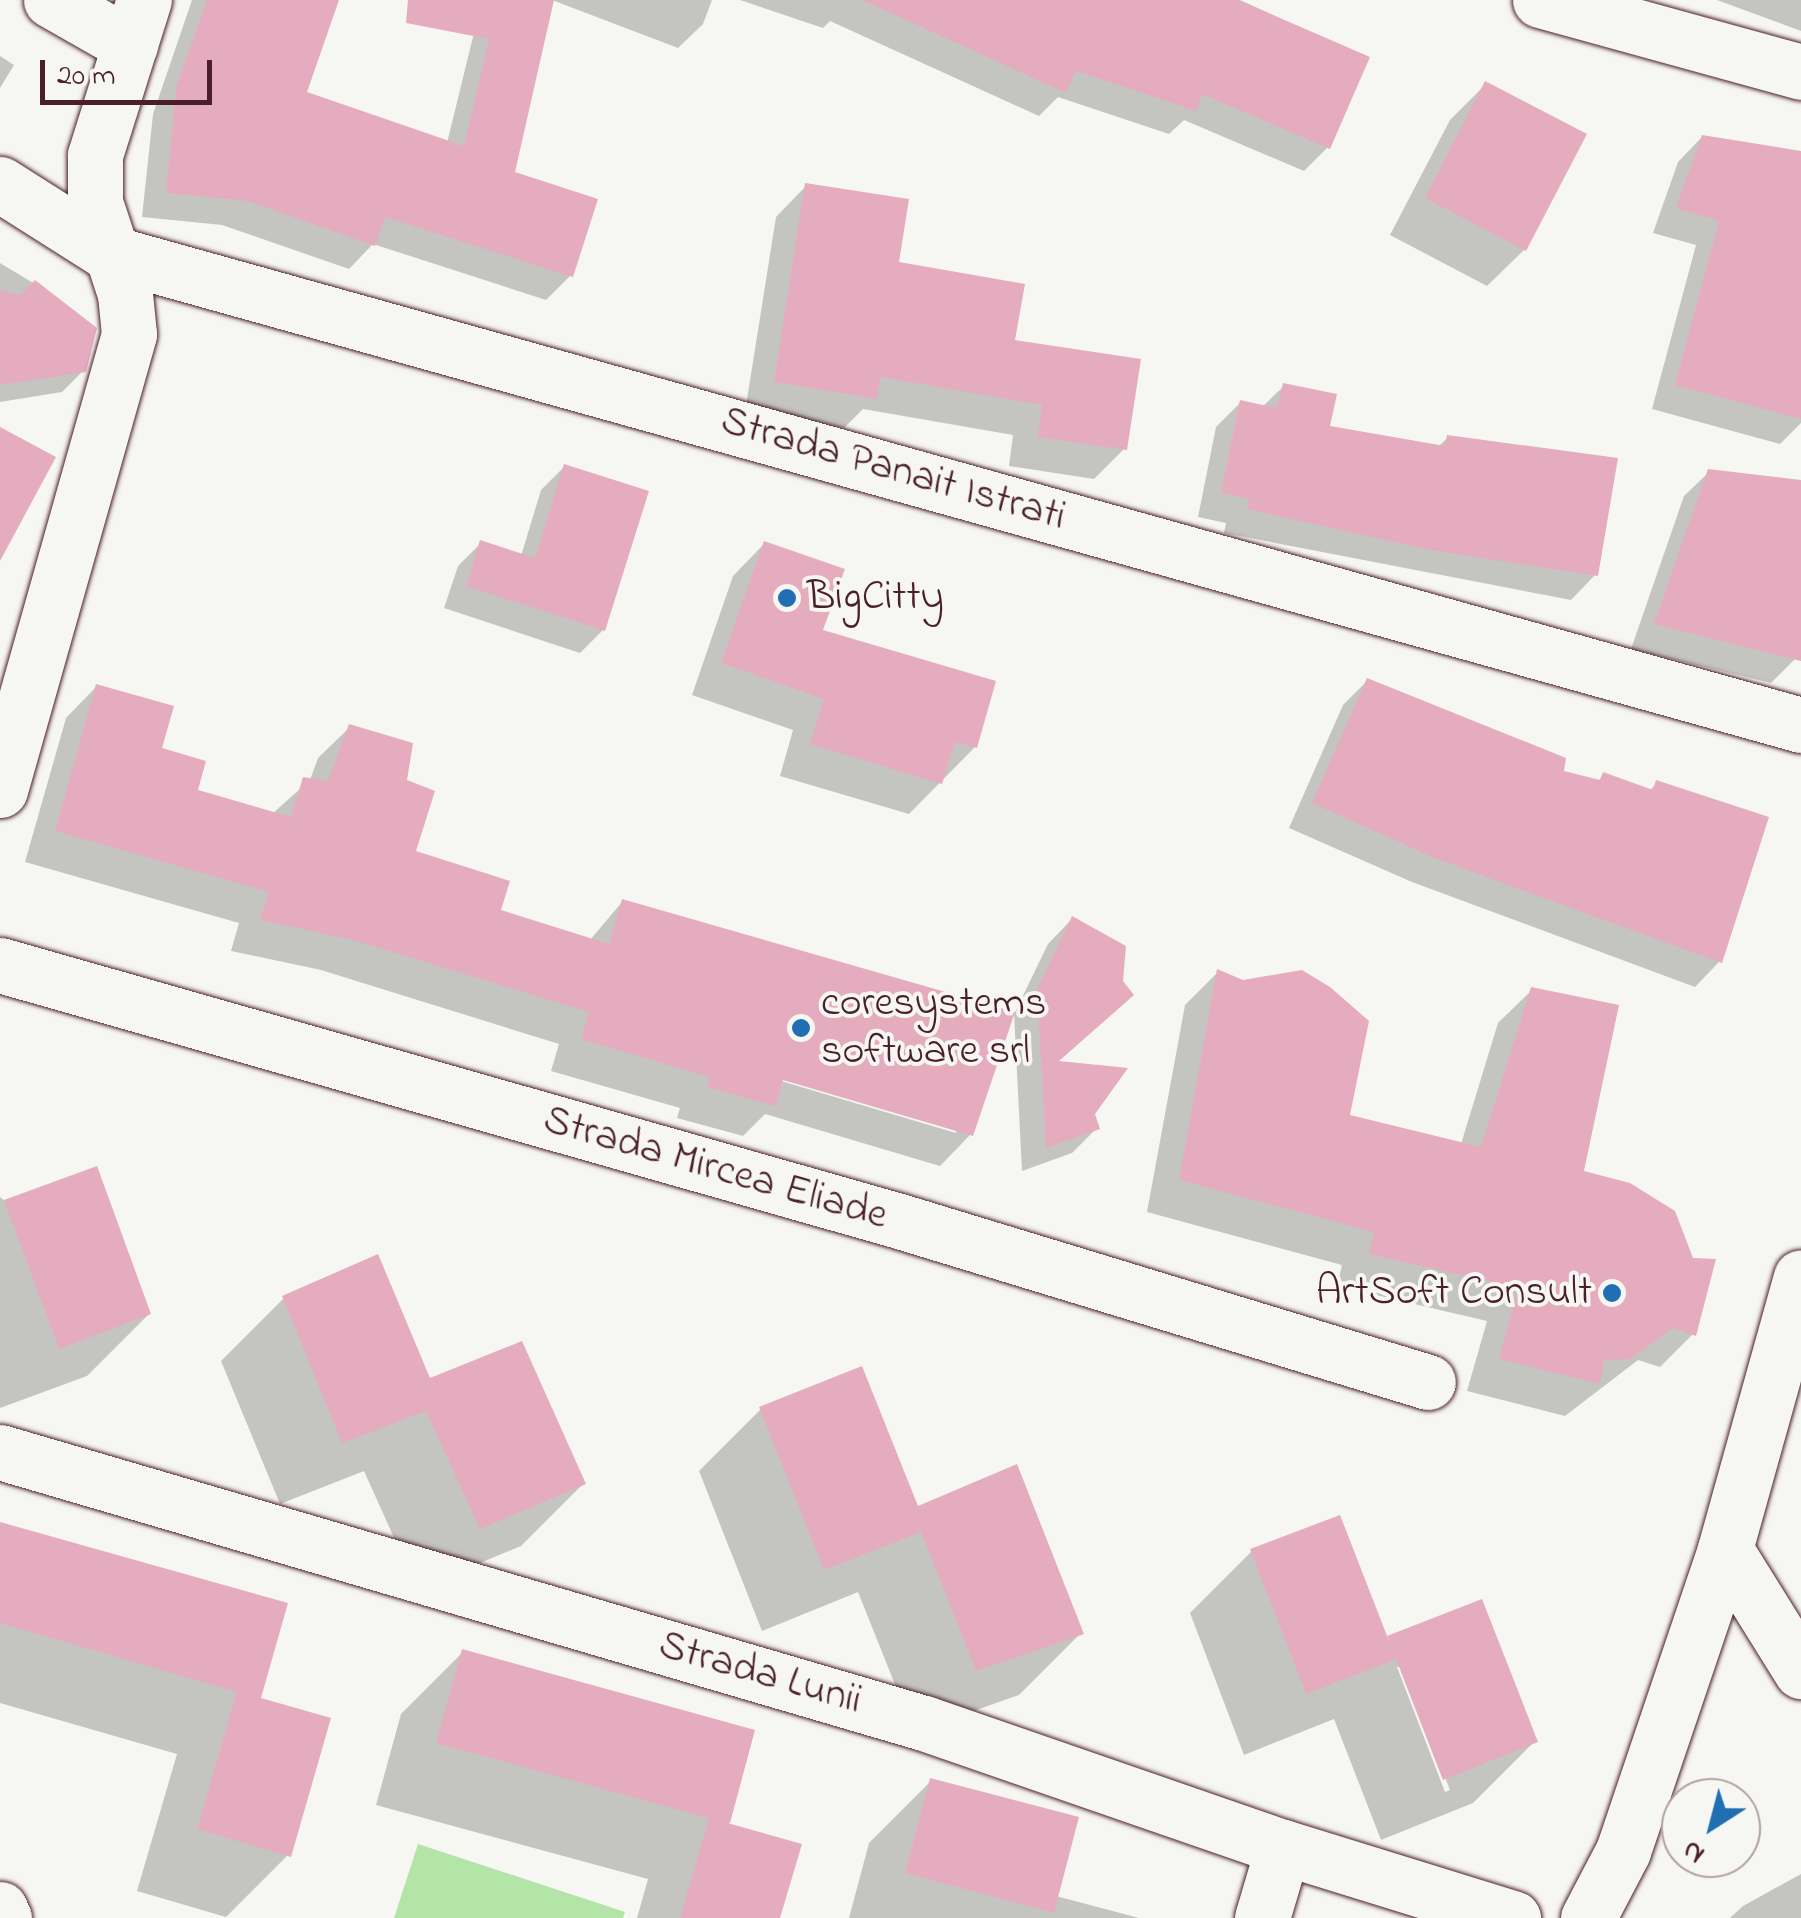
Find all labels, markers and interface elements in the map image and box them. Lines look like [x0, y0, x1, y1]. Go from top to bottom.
scale bar [45, 40, 218, 102]
text: 20 m [57, 55, 116, 99]
street label: Strada Panait Istrati [715, 397, 1071, 543]
place label: BigCitty [807, 573, 944, 623]
marker: BigCitty [776, 587, 798, 609]
place label: coresystems software srl [821, 979, 1046, 1078]
marker: coresystems software srl [790, 1017, 812, 1039]
street label: Strada Mircea Eliade [537, 1096, 893, 1242]
place label: ArtSoft Consult [1316, 1268, 1592, 1318]
marker: ArtSoft Consult [1601, 1282, 1623, 1304]
street label: Strada Lunii [653, 1621, 867, 1727]
north arrow [1661, 1778, 1761, 1878]
text: N [1675, 1829, 1714, 1873]

